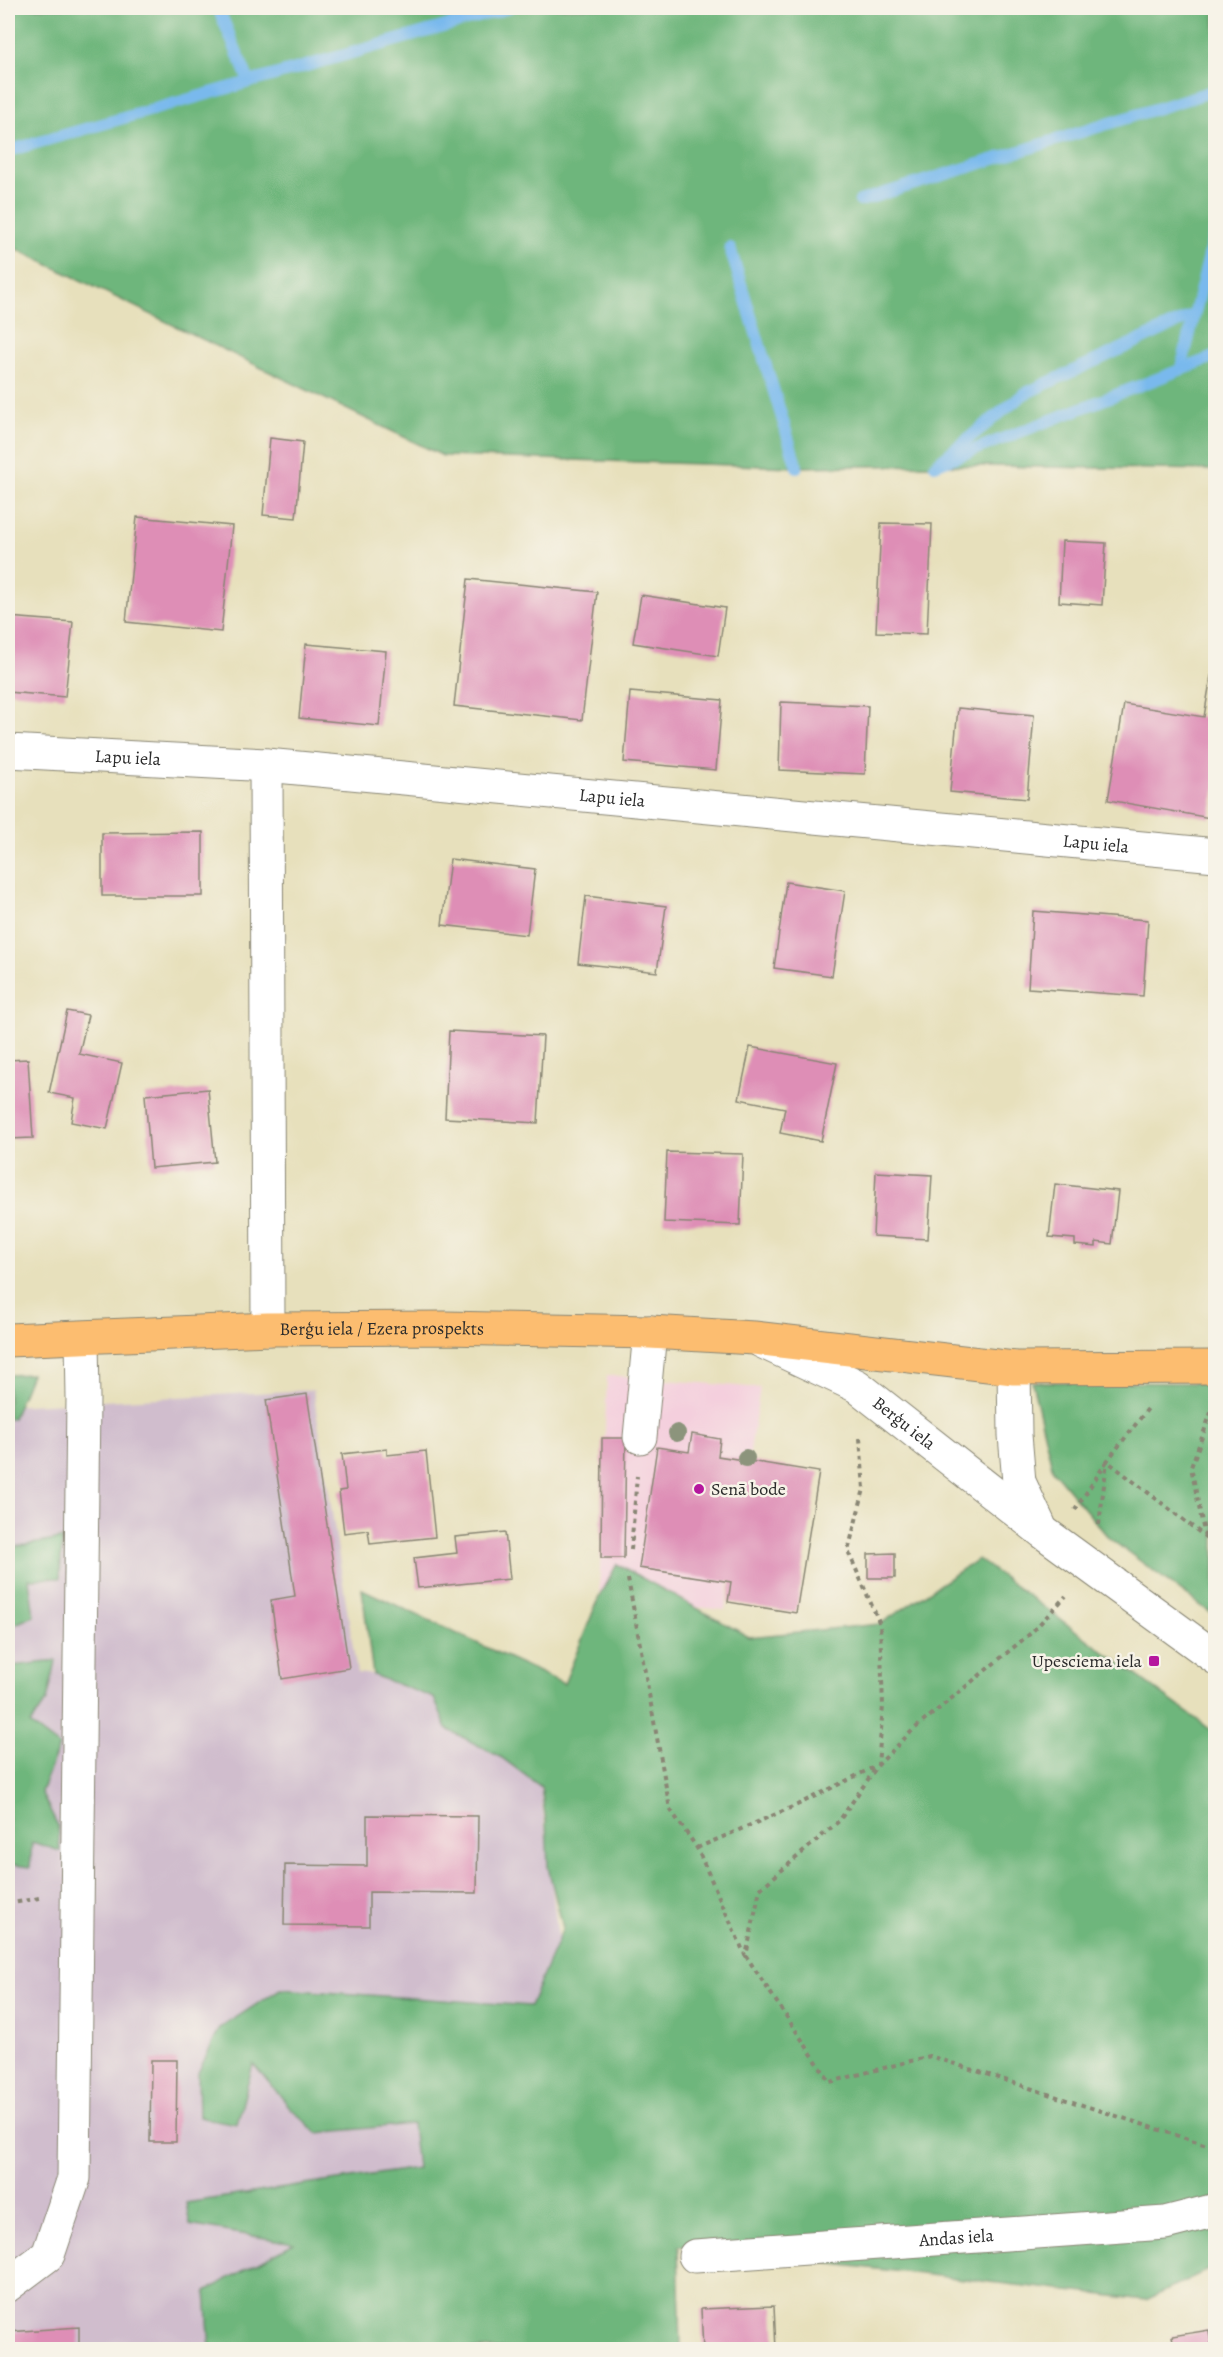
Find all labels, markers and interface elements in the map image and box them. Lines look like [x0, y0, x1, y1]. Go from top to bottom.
street label: Lapu iela [94, 744, 162, 771]
street label: Lapu iela [578, 783, 647, 813]
street label: Lapu iela [1062, 829, 1131, 859]
street label: Berģu iela / Ezera prospekts [279, 1316, 484, 1341]
street label: Berģu iela [868, 1391, 941, 1456]
place label: Senā bode [711, 1477, 786, 1501]
marker: Senā bode [692, 1482, 706, 1496]
place label: Upesciema iela [1032, 1649, 1143, 1673]
marker: Upesciema iela [1147, 1654, 1161, 1668]
street label: Andas iela [917, 2223, 995, 2252]

